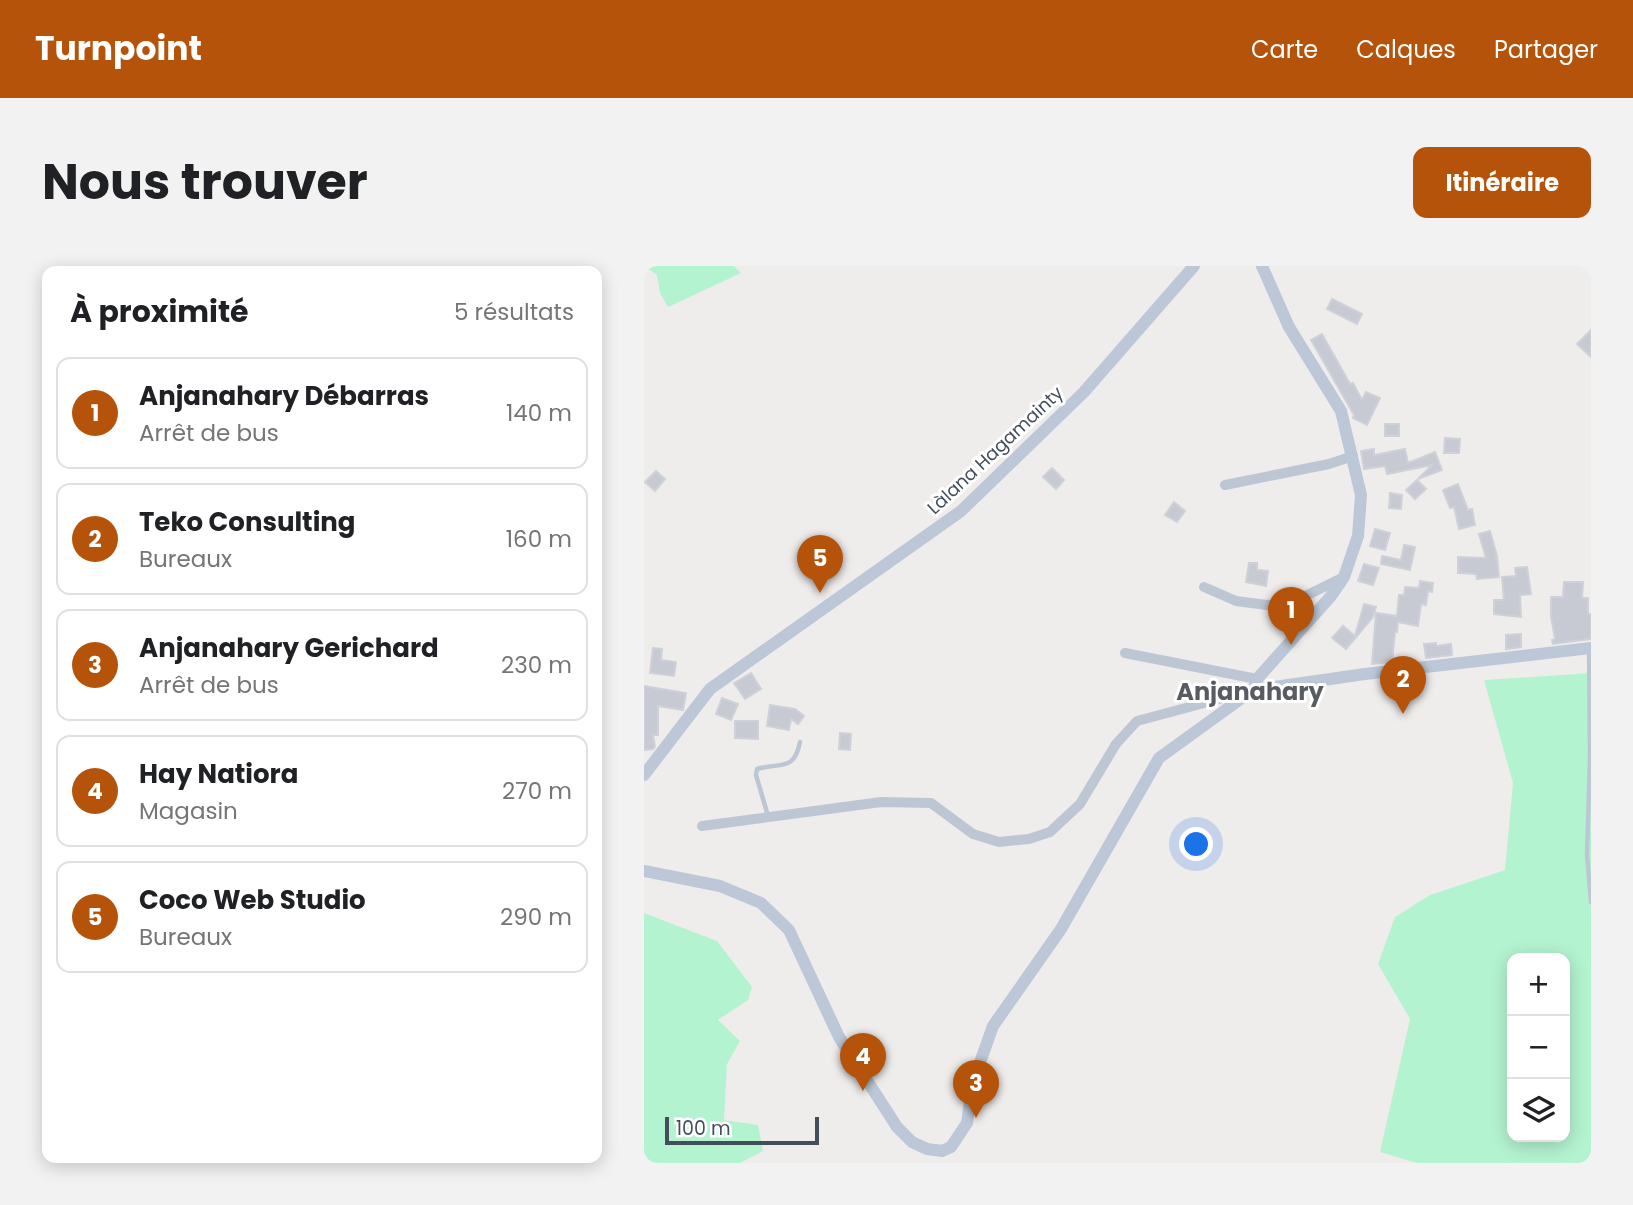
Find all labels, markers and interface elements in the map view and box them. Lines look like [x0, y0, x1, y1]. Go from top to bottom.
text: Turnpoint [35, 25, 202, 72]
text: Carte [1251, 33, 1318, 66]
text: Calques [1356, 33, 1456, 66]
text: Partager [1494, 33, 1598, 66]
button: Itinéraire [1413, 147, 1591, 218]
text: Nous trouver [42, 148, 368, 216]
text: À proximité [70, 290, 249, 333]
text: 5 résultats [454, 296, 574, 328]
text: Anjanahary Débarras [139, 378, 429, 414]
street label: Làlana Hagamainty [922, 380, 1068, 520]
text: 1 [91, 397, 99, 429]
text: 140 m [506, 397, 572, 429]
text: Arrêt de bus [139, 417, 279, 449]
text: Teko Consulting [139, 504, 356, 540]
text: 2 [88, 523, 102, 555]
text: 160 m [506, 523, 572, 555]
pin: 5 [797, 535, 843, 593]
text: Bureaux [139, 543, 232, 575]
pin: 1 [1268, 587, 1314, 645]
text: Anjanahary Gerichard [139, 630, 439, 666]
text: 3 [88, 649, 102, 681]
text: 230 m [501, 649, 572, 681]
pin: 2 [1380, 656, 1426, 714]
text: Arrêt de bus [139, 669, 279, 701]
district label: Anjanahary [1176, 675, 1325, 708]
text: Hay Natiora [139, 756, 298, 792]
text: 4 [87, 775, 103, 807]
text: 270 m [502, 775, 572, 807]
text: Magasin [139, 795, 238, 827]
your location [1179, 827, 1213, 861]
text: Coco Web Studio [139, 882, 366, 918]
text: 5 [88, 901, 102, 933]
text: 290 m [500, 901, 572, 933]
text: Bureaux [139, 921, 232, 953]
map controls [1507, 953, 1570, 1142]
button: + [1507, 953, 1570, 1016]
button: − [1507, 1016, 1570, 1079]
pin: 4 [840, 1033, 886, 1091]
pin: 3 [953, 1060, 999, 1118]
button: layers [1507, 1079, 1570, 1142]
scale bar [665, 1114, 819, 1146]
text: 100 m [676, 1115, 731, 1142]

